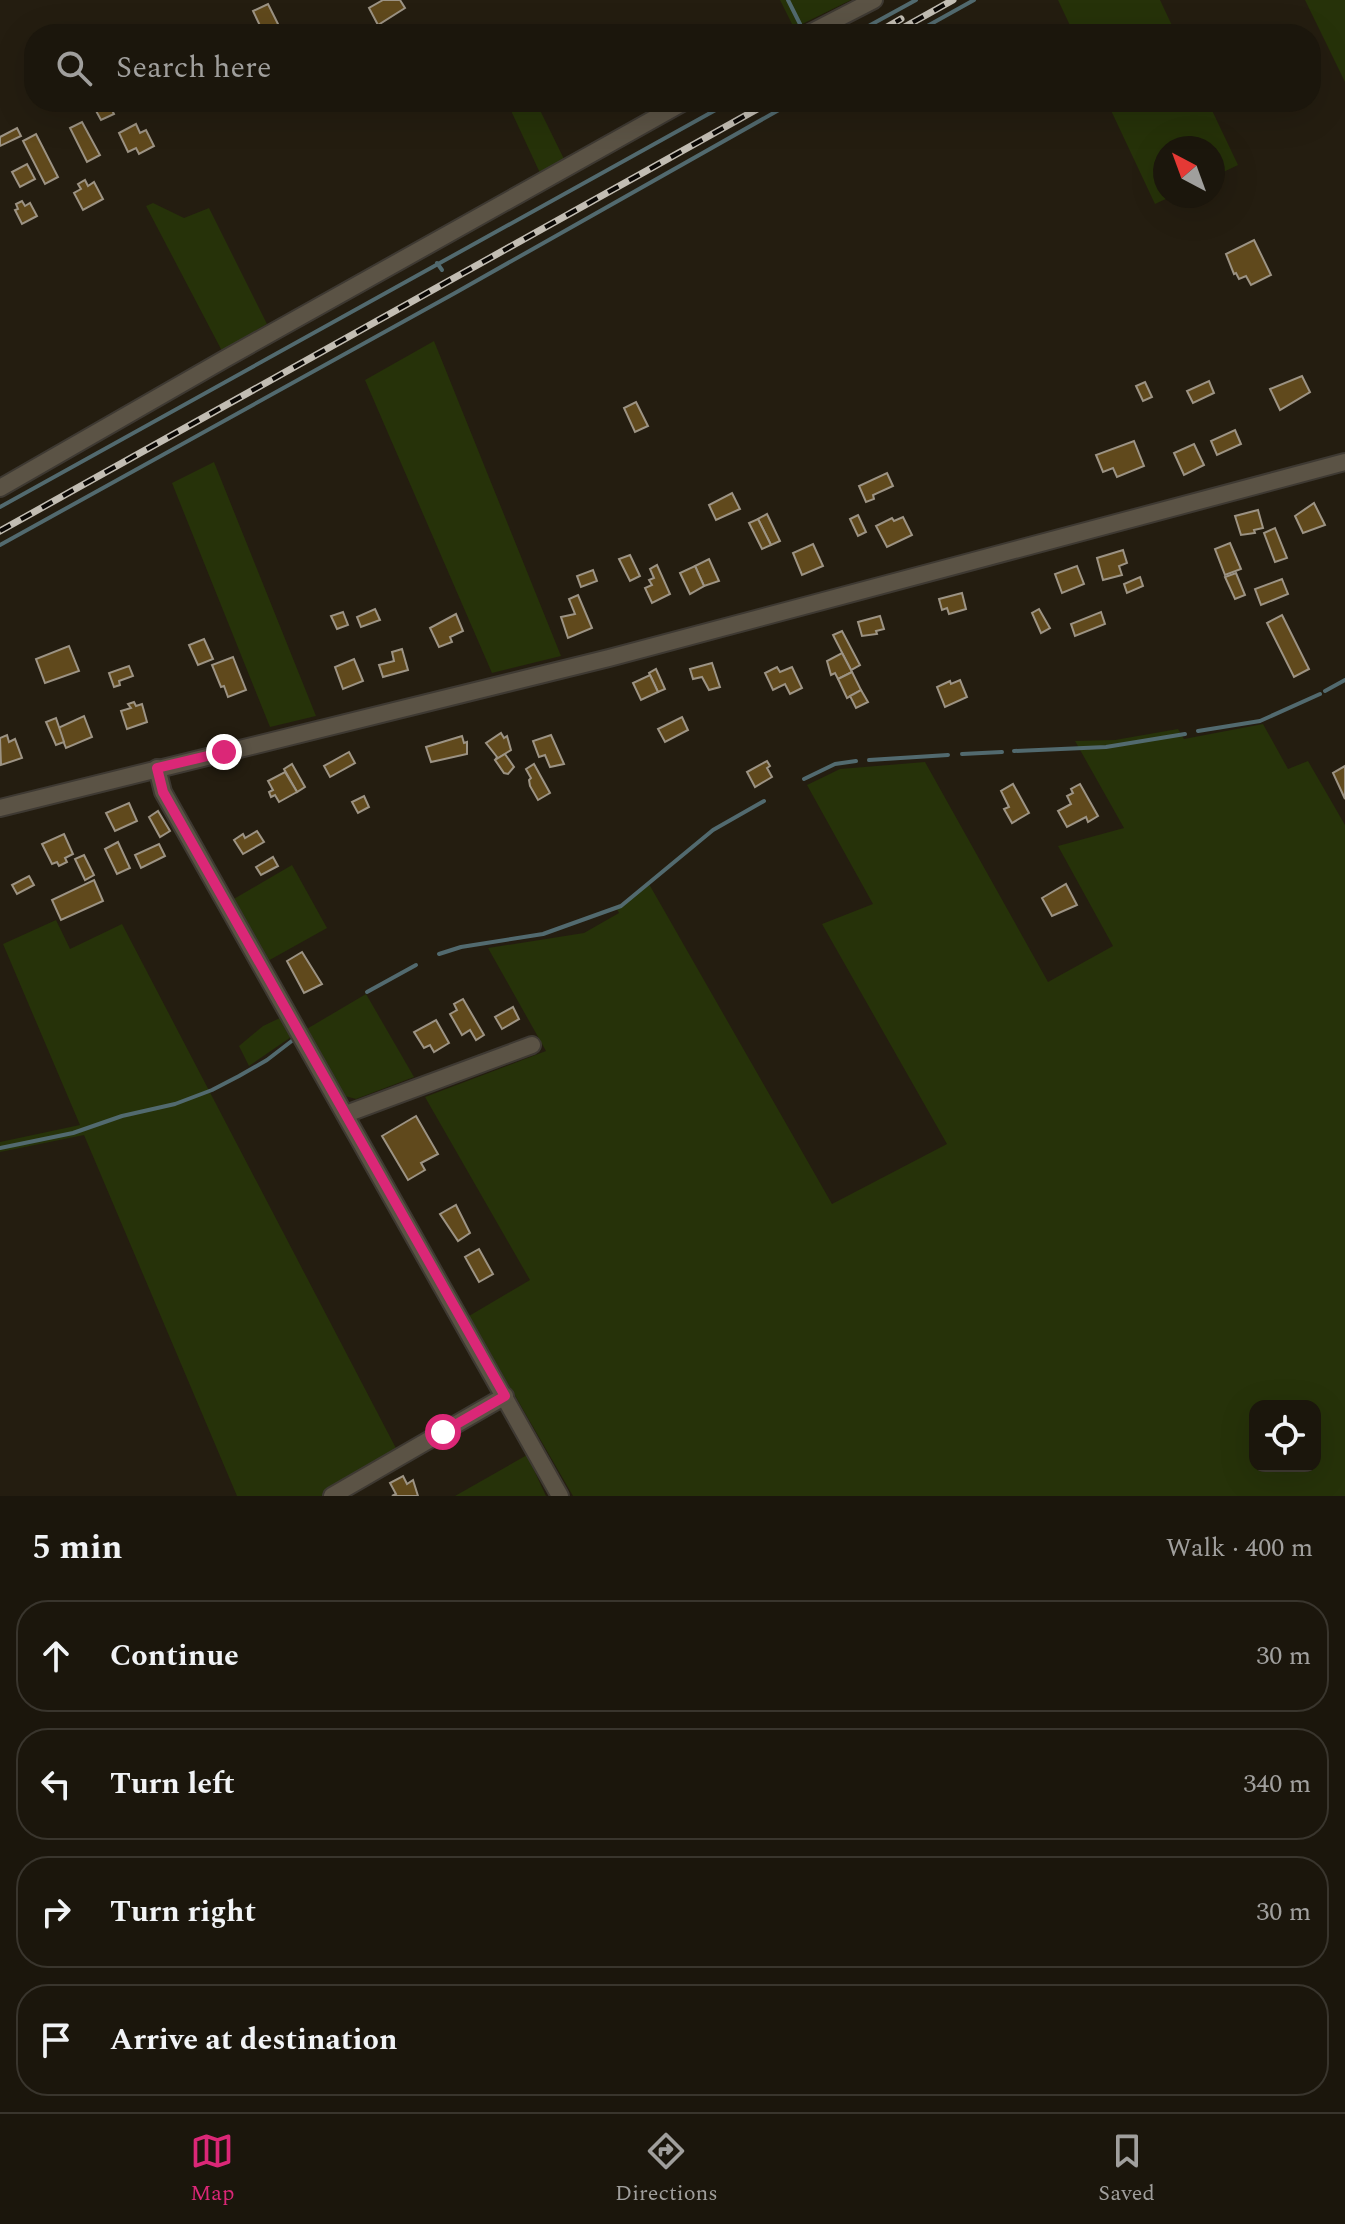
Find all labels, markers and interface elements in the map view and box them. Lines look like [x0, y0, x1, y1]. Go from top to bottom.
search box [24, 24, 1321, 112]
text: Search here [116, 45, 272, 91]
icon: search [52, 46, 96, 90]
north arrow [1153, 136, 1225, 208]
route end [206, 734, 242, 770]
map controls [1249, 1400, 1321, 1472]
button: locate [1249, 1400, 1321, 1472]
route start [425, 1414, 461, 1450]
text: 5 min [32, 1522, 122, 1574]
text: Walk · 400 m [1166, 1528, 1313, 1568]
text: Continue [110, 1633, 239, 1679]
icon: ahead [34, 1634, 78, 1678]
text: 30 m [1256, 1636, 1311, 1676]
text: Turn left [110, 1761, 235, 1807]
icon: left [34, 1762, 78, 1806]
text: 340 m [1243, 1764, 1311, 1804]
text: Turn right [110, 1889, 256, 1935]
icon: right [34, 1890, 78, 1934]
text: 30 m [1256, 1892, 1311, 1932]
text: Arrive at destination [110, 2017, 397, 2063]
icon: arrive [34, 2018, 78, 2062]
tab: Map [190, 2129, 235, 2210]
tab: Directions [615, 2129, 718, 2210]
tab: Saved [1098, 2129, 1155, 2210]

